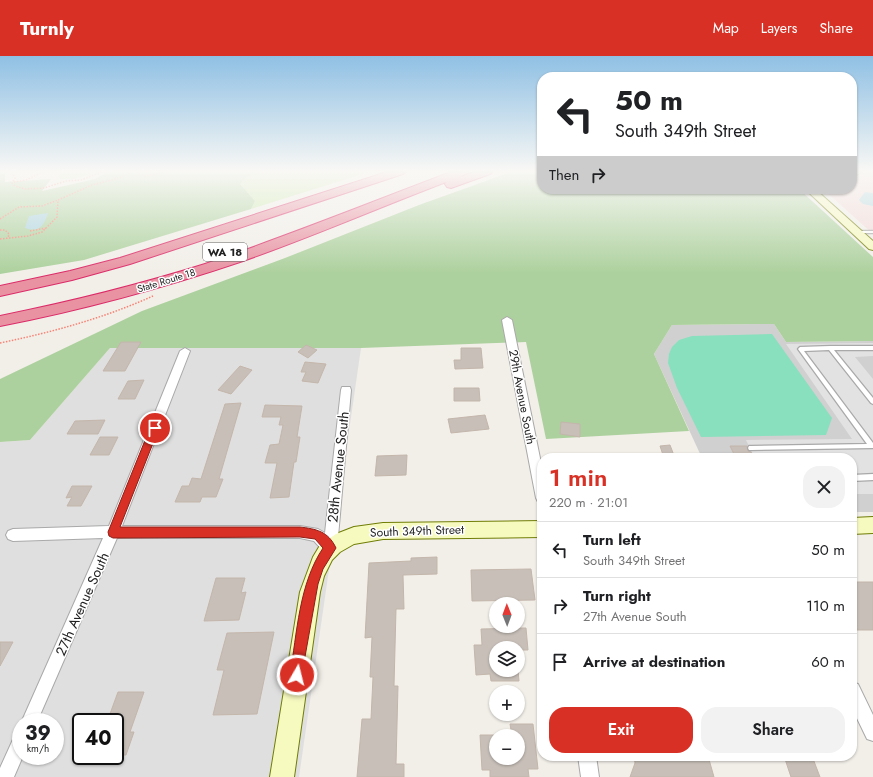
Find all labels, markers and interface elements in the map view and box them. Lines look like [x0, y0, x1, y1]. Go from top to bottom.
text: Turnly [20, 15, 74, 42]
text: Map [713, 18, 739, 38]
text: Layers [761, 18, 797, 38]
text: Share [819, 18, 853, 38]
text: 50 m [615, 80, 683, 121]
icon: left [549, 88, 601, 140]
text: South 349th Street [615, 118, 756, 144]
text: Then [549, 164, 579, 186]
icon: right [587, 164, 609, 186]
road number: WA 18 [203, 243, 247, 261]
street label: State Route 18 [135, 265, 197, 296]
street label: 29th Avenue South [504, 348, 540, 446]
street label: 28th Avenue South [322, 410, 354, 524]
pin [138, 411, 172, 445]
icon: arrive [144, 417, 166, 439]
text: 1 min [549, 460, 607, 495]
button: close [803, 466, 845, 508]
text: 220 m · 21:01 [549, 493, 628, 512]
street label: South 349th Street [370, 520, 464, 542]
text: Turn left [583, 529, 641, 551]
icon: left [549, 539, 571, 561]
text: 50 m [811, 539, 845, 561]
street label: 27th Avenue South [50, 549, 114, 659]
text: South 349th Street [583, 551, 685, 570]
text: Turn right [583, 585, 651, 607]
icon: right [549, 595, 571, 617]
text: 110 m [806, 595, 845, 617]
north arrow [489, 597, 525, 633]
map controls [489, 597, 525, 765]
text: 27th Avenue South [583, 607, 686, 626]
button: layers [489, 641, 525, 677]
icon: arrive [549, 651, 571, 673]
text: Arrive at destination [583, 651, 725, 673]
text: 60 m [811, 651, 845, 673]
position arrow [276, 654, 318, 696]
button: + [489, 685, 525, 721]
button: Exit [549, 707, 693, 753]
button: Share [701, 707, 845, 753]
speed limit sign: 40 [72, 713, 124, 765]
text: 39 [25, 719, 51, 748]
button: − [489, 729, 525, 765]
text: km/h [27, 741, 49, 756]

